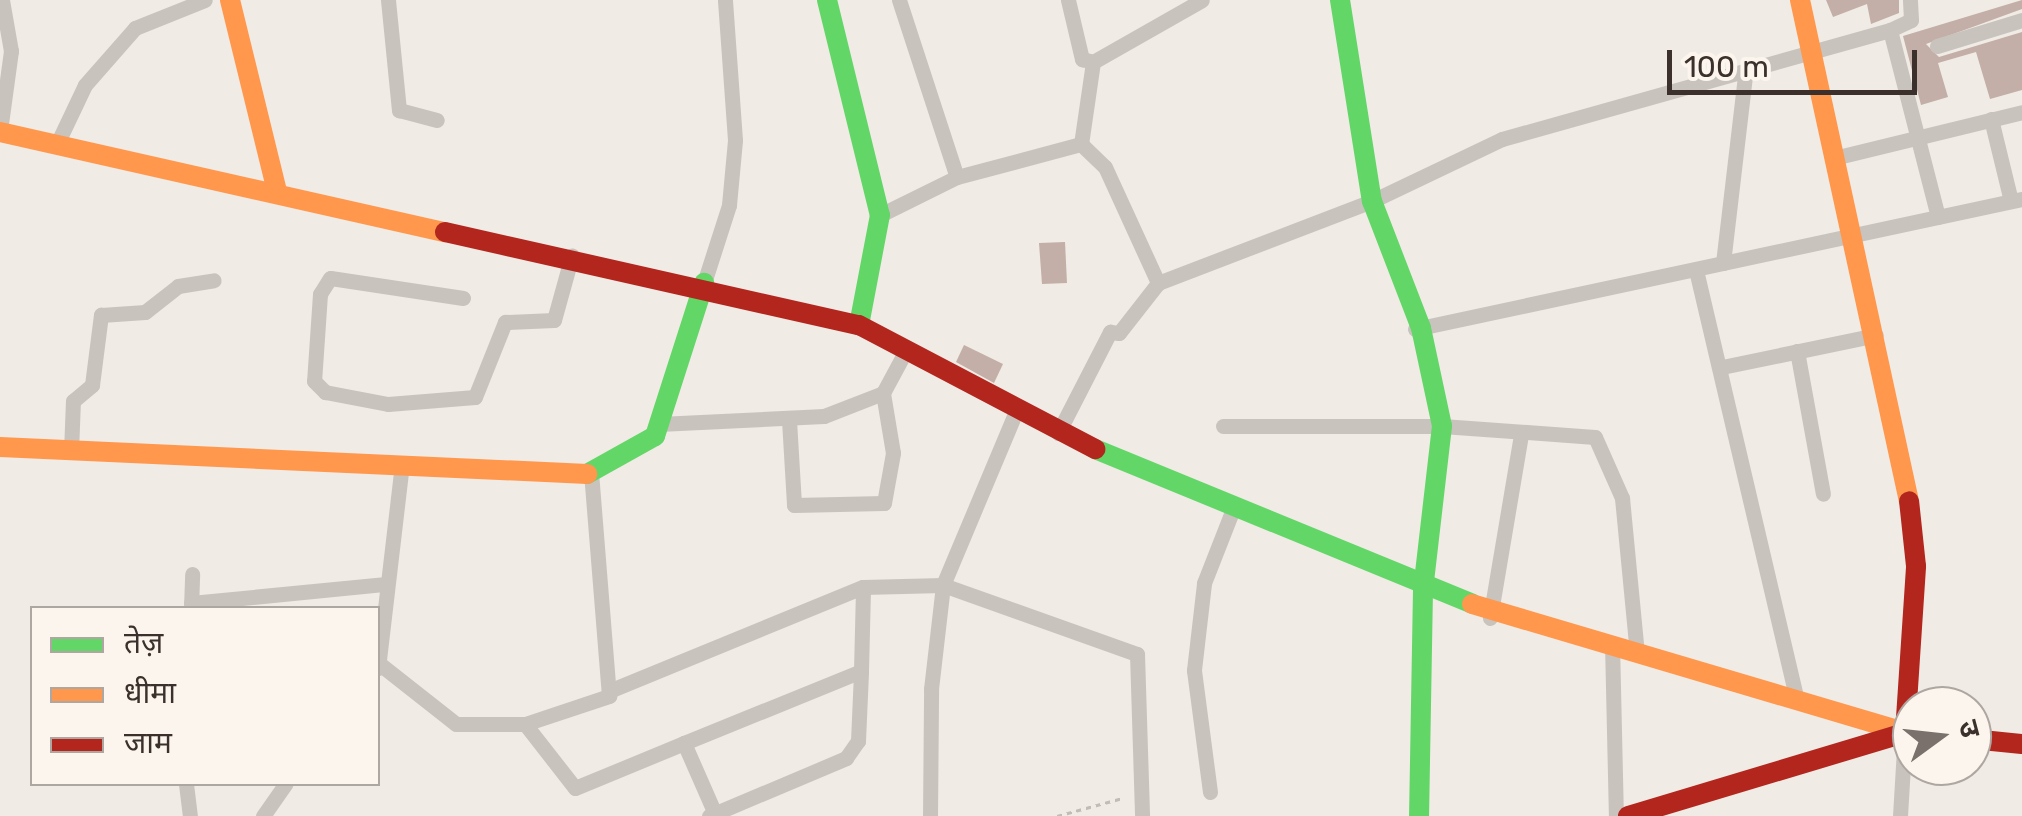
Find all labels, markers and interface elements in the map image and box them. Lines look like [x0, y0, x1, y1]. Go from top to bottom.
scale bar [1672, 30, 1922, 92]
text: 100 m [1684, 49, 1769, 85]
legend [30, 606, 380, 786]
text: तेज़ [124, 625, 163, 661]
text: धीमा [124, 675, 176, 711]
north arrow [1892, 686, 1992, 786]
text: उ [1951, 716, 1988, 741]
text: जाम [124, 725, 172, 761]

